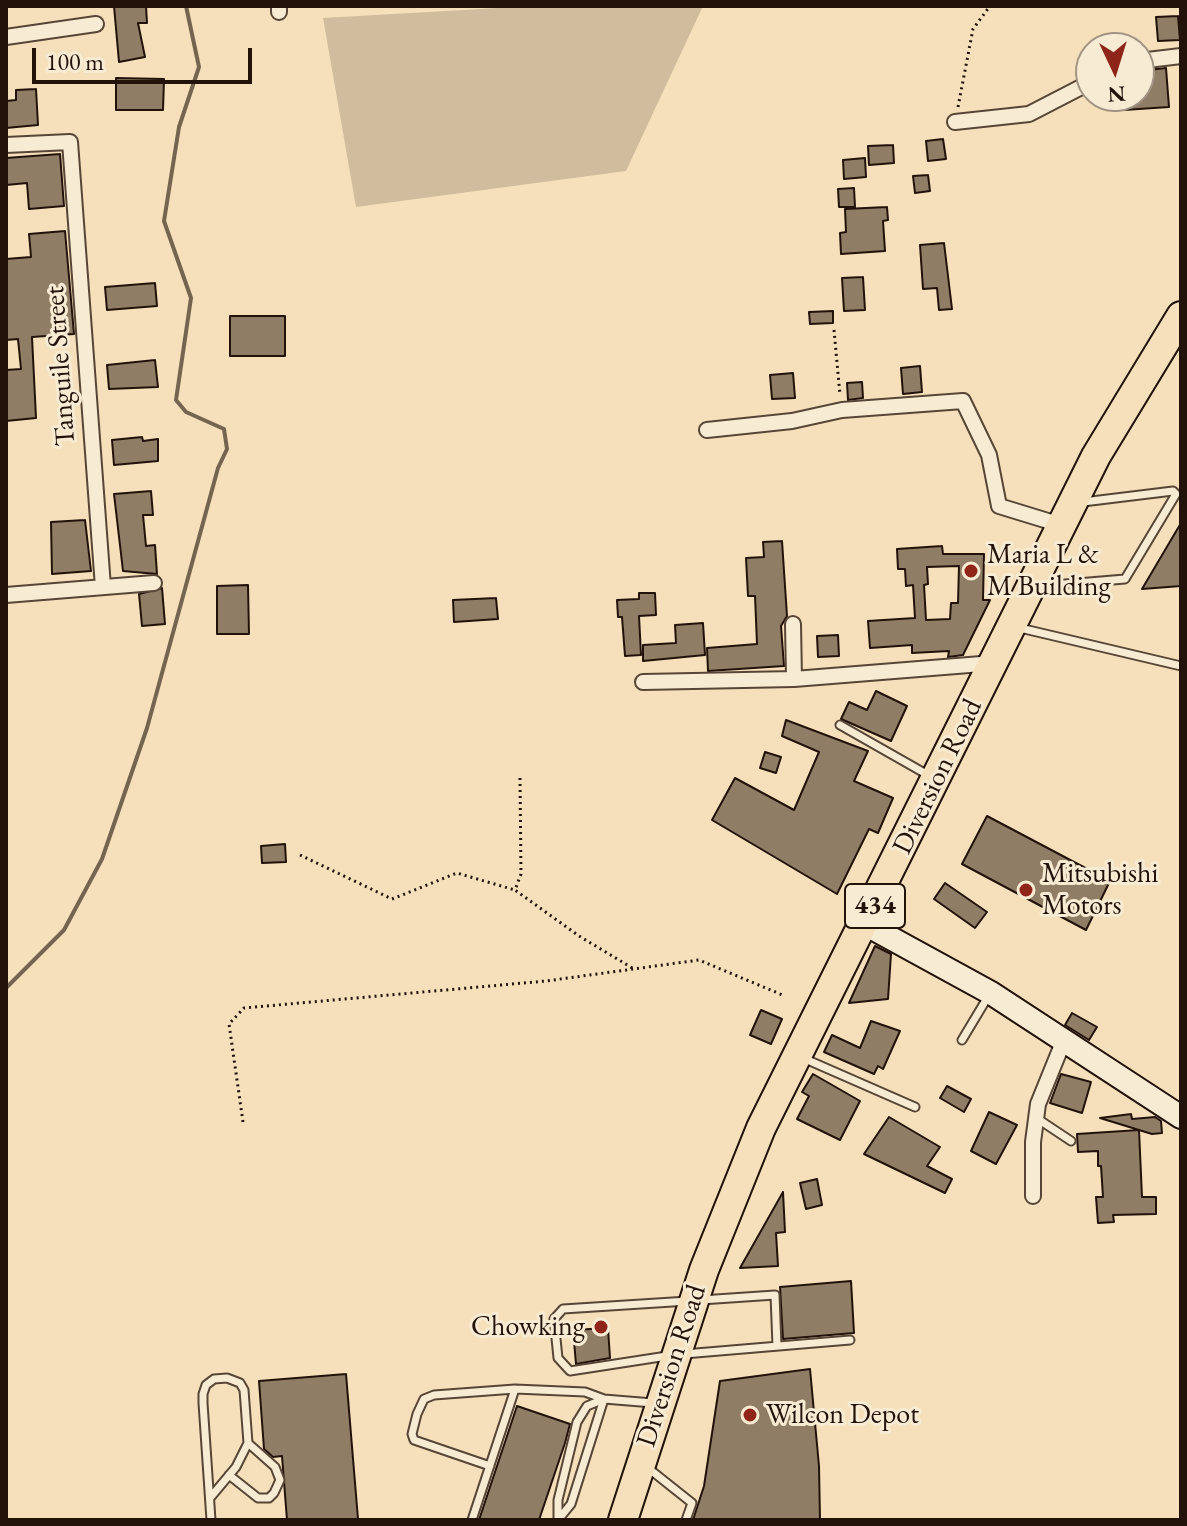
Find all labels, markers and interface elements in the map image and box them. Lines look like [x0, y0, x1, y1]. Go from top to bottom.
scale bar [36, 32, 256, 82]
north arrow [1075, 32, 1155, 112]
text: 100 m [46, 46, 104, 77]
text: N [1107, 79, 1126, 110]
street label: Tanguile Street [39, 285, 83, 447]
place label: Maria L & M Building [987, 538, 1111, 604]
marker: Maria L & M Building [962, 562, 980, 580]
street label: Diversion Road [886, 694, 990, 860]
place label: Mitsubishi Motors [1042, 857, 1158, 923]
marker: Mitsubishi Motors [1017, 881, 1035, 899]
road number: 434 [845, 884, 905, 928]
street label: Diversion Road [630, 1281, 714, 1451]
place label: Chowking [471, 1310, 585, 1344]
marker: Chowking [592, 1318, 610, 1336]
place label: Wilcon Depot [766, 1398, 919, 1432]
marker: Wilcon Depot [741, 1406, 759, 1424]

